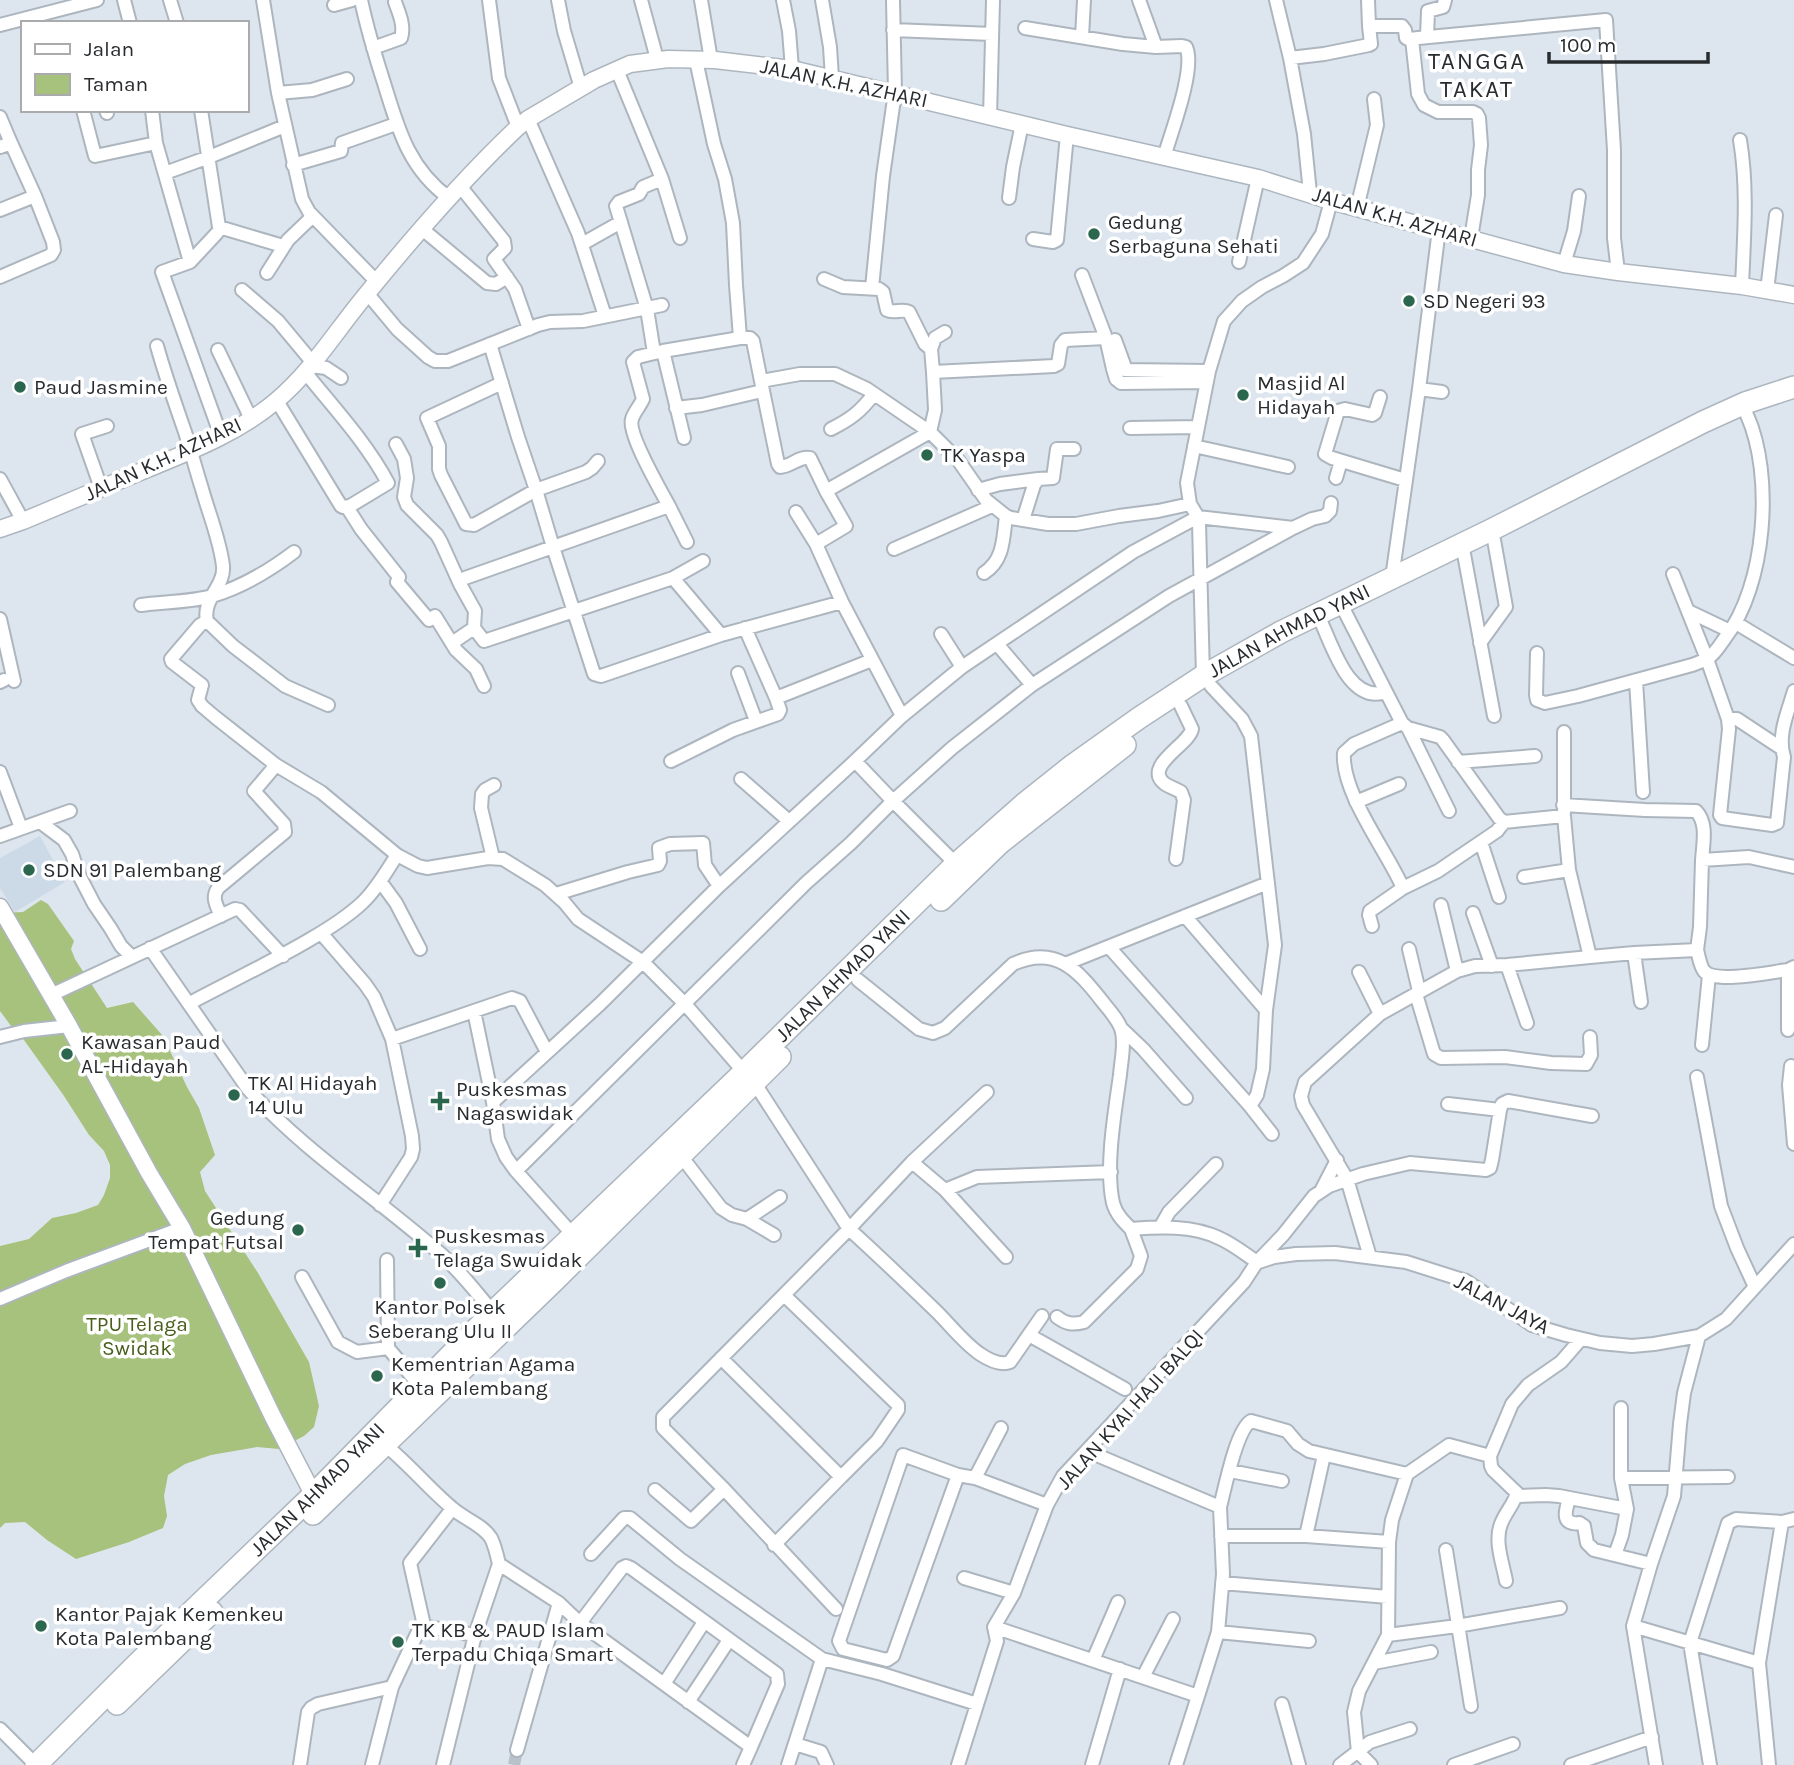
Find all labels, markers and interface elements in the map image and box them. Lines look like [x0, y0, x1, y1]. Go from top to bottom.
legend [21, 21, 248, 112]
scale bar [1549, 21, 1708, 65]
text: 100 m [1560, 33, 1617, 57]
text: Jalan [84, 37, 134, 61]
district label: TANGGA TAKAT [1428, 47, 1526, 103]
street label: JALAN K.H. AZHARI [758, 54, 930, 112]
text: Taman [84, 72, 148, 96]
street label: JALAN K.H. AZHARI [1310, 182, 1480, 252]
place label: Gedung Serbaguna Sehati [1108, 210, 1279, 258]
marker: Gedung Serbaguna Sehati [1086, 226, 1102, 242]
place label: SD Negeri 93 [1423, 289, 1546, 313]
marker: SD Negeri 93 [1401, 293, 1417, 309]
place label: Masjid Al Hidayah [1257, 371, 1346, 419]
place label: Paud Jasmine [34, 375, 168, 399]
marker: Paud Jasmine [12, 379, 28, 395]
marker: Masjid Al Hidayah [1235, 387, 1251, 403]
street label: JALAN K.H. AZHARI [81, 412, 245, 506]
place label: TK Yaspa [941, 443, 1026, 467]
marker: TK Yaspa [919, 447, 935, 463]
street label: JALAN AHMAD YANI [1204, 579, 1374, 683]
place label: SDN 91 Palembang [43, 858, 221, 882]
marker: SDN 91 Palembang [21, 862, 37, 878]
street label: JALAN AHMAD YANI [770, 904, 915, 1047]
place label: Kawasan Paud AL-Hidayah [81, 1030, 221, 1078]
marker: Kawasan Paud AL-Hidayah [59, 1046, 75, 1062]
place label: TK Al Hidayah 14 Ulu [248, 1071, 378, 1119]
place label: Puskesmas Nagaswidak [456, 1077, 574, 1125]
marker: TK Al Hidayah 14 Ulu [226, 1087, 242, 1103]
marker: Puskesmas Nagaswidak [430, 1091, 450, 1111]
place label: Gedung Tempat Futsal [148, 1206, 284, 1254]
marker: Gedung Tempat Futsal [290, 1222, 306, 1238]
place label: Puskesmas Telaga Swuidak [434, 1224, 582, 1272]
marker: Puskesmas Telaga Swuidak [408, 1238, 428, 1258]
street label: JALAN JAYA [1450, 1269, 1554, 1339]
marker: Kantor Polsek Seberang Ulu II [432, 1275, 448, 1291]
place label: Kantor Polsek Seberang Ulu II [368, 1295, 512, 1343]
park label: TPU Telaga Swidak [86, 1312, 188, 1360]
street label: JALAN KYAI HAJI BALQI [1052, 1324, 1208, 1494]
place label: Kementrian Agama Kota Palembang [391, 1352, 575, 1400]
marker: Kementrian Agama Kota Palembang [369, 1368, 385, 1384]
street label: JALAN AHMAD YANI [245, 1418, 389, 1561]
place label: Kantor Pajak Kemenkeu Kota Palembang [55, 1602, 284, 1650]
marker: Kantor Pajak Kemenkeu Kota Palembang [33, 1618, 49, 1634]
place label: TK KB & PAUD Islam Terpadu Chiqa Smart [412, 1618, 613, 1666]
marker: TK KB & PAUD Islam Terpadu Chiqa Smart [390, 1634, 406, 1650]

